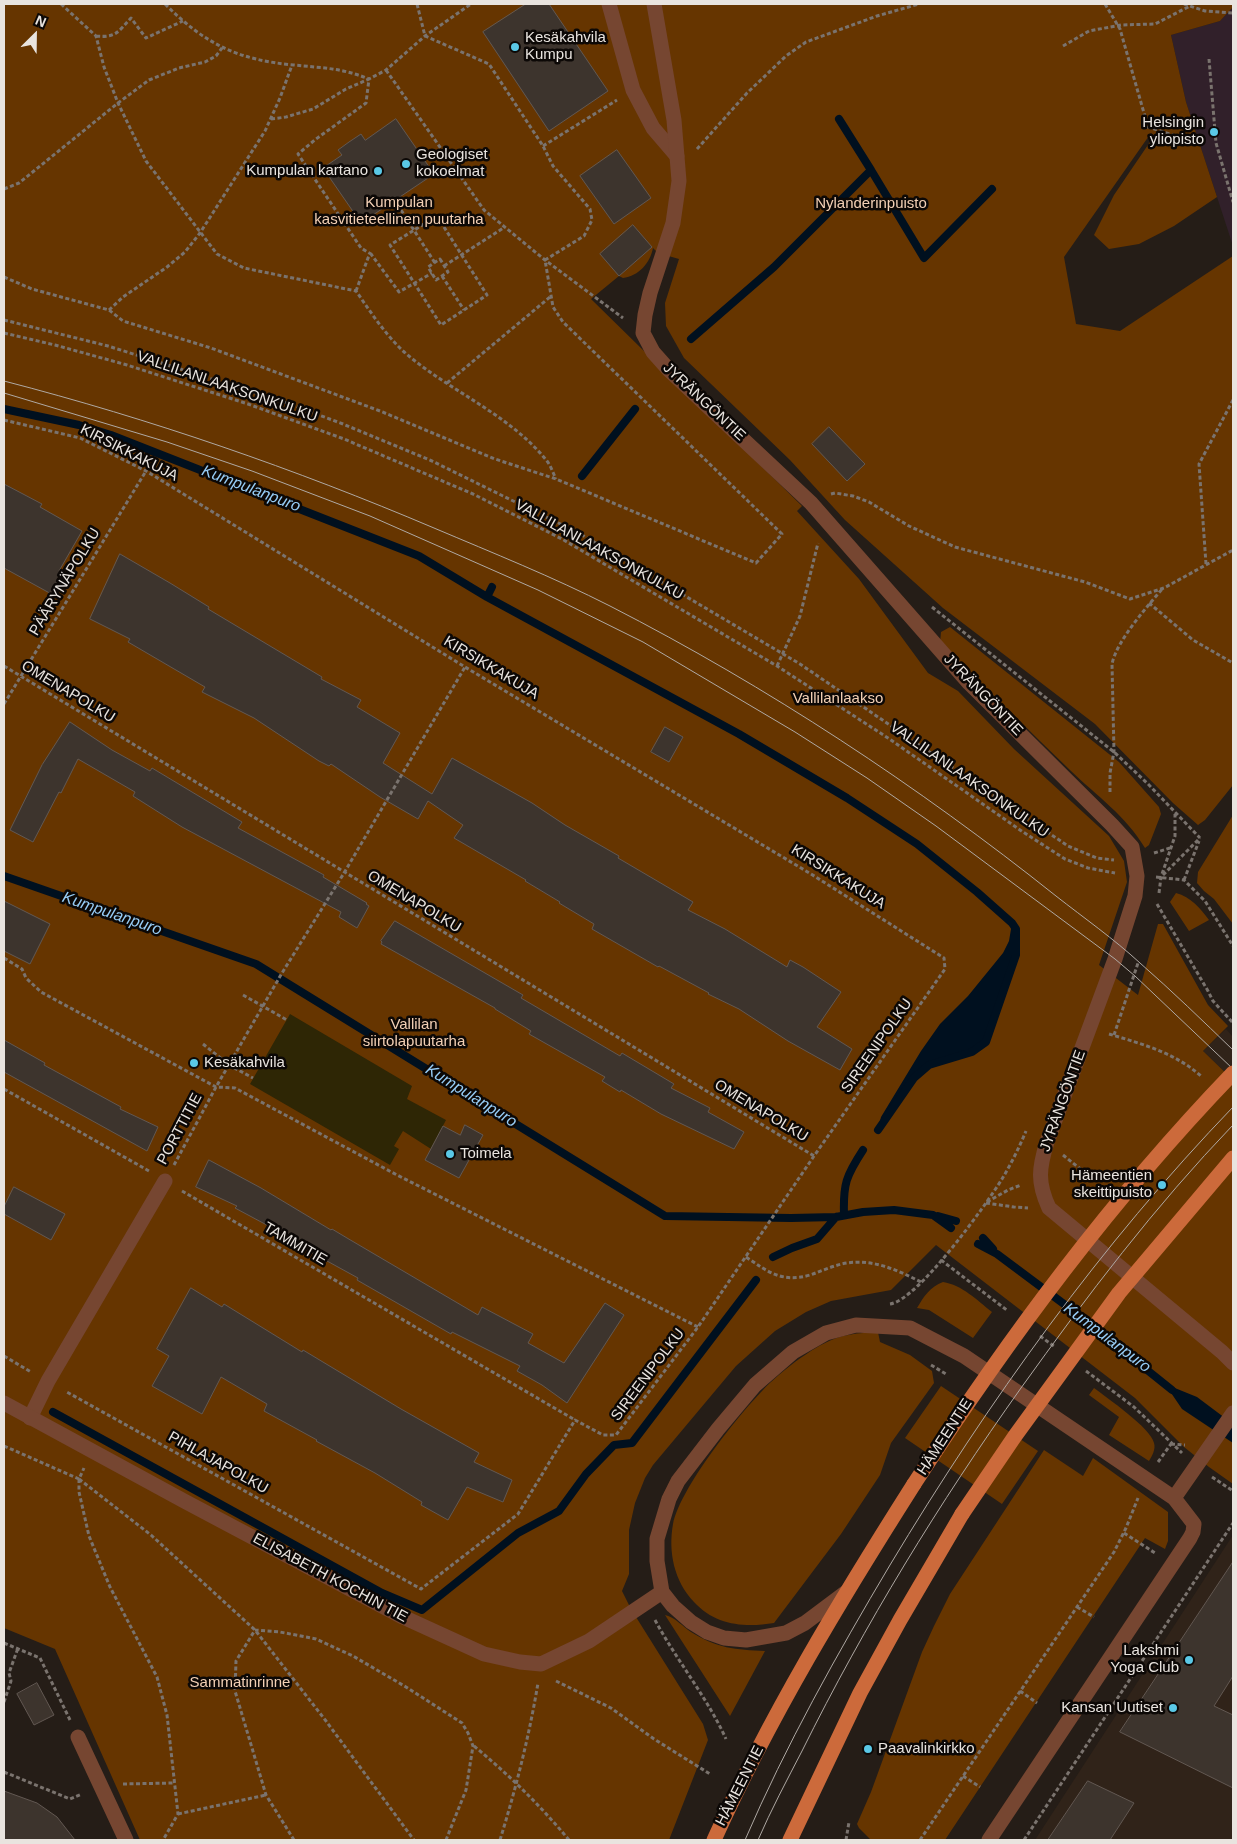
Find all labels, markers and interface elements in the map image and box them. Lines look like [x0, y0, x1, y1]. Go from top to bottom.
north arrow [10, 10, 60, 60]
text: N [33, 12, 49, 31]
place label: Kesäkahvila Kumpu [525, 29, 606, 64]
marker: Kesäkahvila Kumpu [509, 41, 521, 53]
place label: Helsingin yliopisto [1142, 114, 1204, 149]
marker: Helsingin yliopisto [1208, 126, 1220, 138]
place label: Geologiset kokoelmat [416, 146, 488, 181]
marker: Geologiset kokoelmat [400, 158, 412, 170]
place label: Kumpulan kartano [246, 162, 368, 180]
marker: Kumpulan kartano [372, 165, 384, 177]
park label: Kumpulan kasvitieteellinen puutarha [314, 194, 484, 229]
park label: Nylanderinpuisto [815, 195, 927, 213]
street label: VALLILANLAAKSONKULKU [134, 348, 320, 426]
street label: JYRÄNGÖNTIE [659, 359, 749, 445]
street label: KIRSIKKAKUJA [77, 421, 181, 485]
water label: Kumpulanpuro [199, 461, 303, 517]
street label: VALLILANLAAKSONKULKU [512, 496, 686, 604]
street label: PÄÄRYNÄPOLKU [26, 525, 104, 639]
street label: KIRSIKKAKUJA [440, 633, 542, 703]
street label: JYRÄNGÖNTIE [939, 650, 1027, 740]
street label: OMENAPOLKU [18, 657, 118, 727]
park label: Vallilanlaakso [793, 690, 883, 708]
street label: VALLILANLAAKSONKULKU [886, 718, 1052, 842]
street label: KIRSIKKAKUJA [788, 841, 888, 913]
street label: OMENAPOLKU [364, 867, 464, 937]
water label: Kumpulanpuro [60, 888, 164, 940]
street label: SIREENIPOLKU [838, 995, 916, 1097]
park label: Vallilan siirtolapuutarha [363, 1016, 465, 1051]
street label: JYRÄNGÖNTIE [1036, 1048, 1090, 1154]
place label: Kesäkahvila [204, 1054, 285, 1072]
marker: Kesäkahvila [188, 1057, 200, 1069]
water label: Kumpulanpuro [422, 1060, 520, 1132]
street label: OMENAPOLKU [711, 1076, 811, 1146]
street label: PORTTITIE [154, 1090, 206, 1168]
place label: Toimela [460, 1145, 512, 1163]
marker: Toimela [444, 1148, 456, 1160]
place label: Hämeentien skeittipuisto [1071, 1167, 1152, 1202]
marker: Hämeentien skeittipuisto [1156, 1179, 1168, 1191]
street label: TAMMITIE [260, 1219, 330, 1269]
water label: Kumpulanpuro [1060, 1299, 1154, 1377]
street label: SIREENIPOLKU [607, 1325, 689, 1425]
street label: HÄMEENTIE [914, 1395, 976, 1479]
street label: PIHLAJAPOLKU [165, 1428, 271, 1498]
street label: ELISABETH KOCHIN TIE [250, 1530, 410, 1626]
place label: Lakshmi Yoga Club [1110, 1642, 1179, 1677]
marker: Lakshmi Yoga Club [1183, 1654, 1195, 1666]
park label: Sammatinrinne [190, 1674, 290, 1692]
place label: Kansan Uutiset [1061, 1699, 1163, 1717]
marker: Kansan Uutiset [1167, 1702, 1179, 1714]
place label: Paavalinkirkko [878, 1740, 975, 1758]
street label: HÄMEENTIE [712, 1743, 768, 1829]
marker: Paavalinkirkko [862, 1743, 874, 1755]

